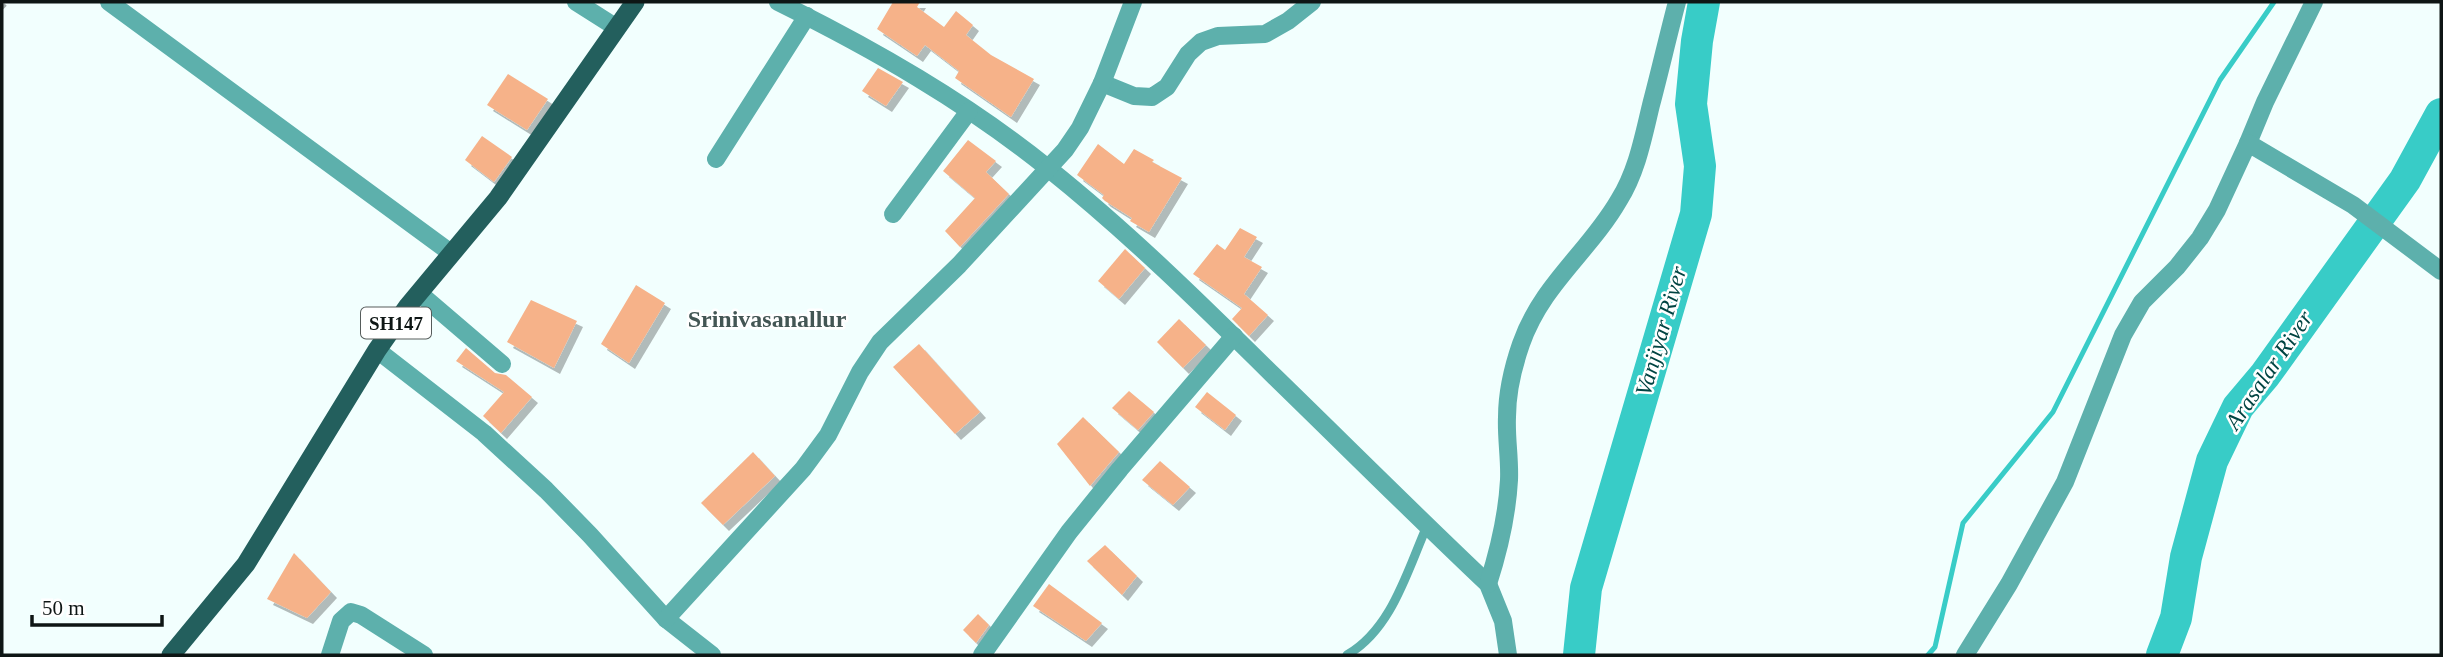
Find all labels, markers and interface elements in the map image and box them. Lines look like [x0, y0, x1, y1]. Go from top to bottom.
water label: Vanjiyar River [1631, 262, 1692, 399]
water label: Arasalar River [2219, 305, 2318, 436]
district label: Srinivasanallur [688, 306, 847, 332]
road number: SH147 [361, 308, 431, 338]
scale bar [32, 584, 161, 628]
text: 50 m [42, 596, 85, 620]

